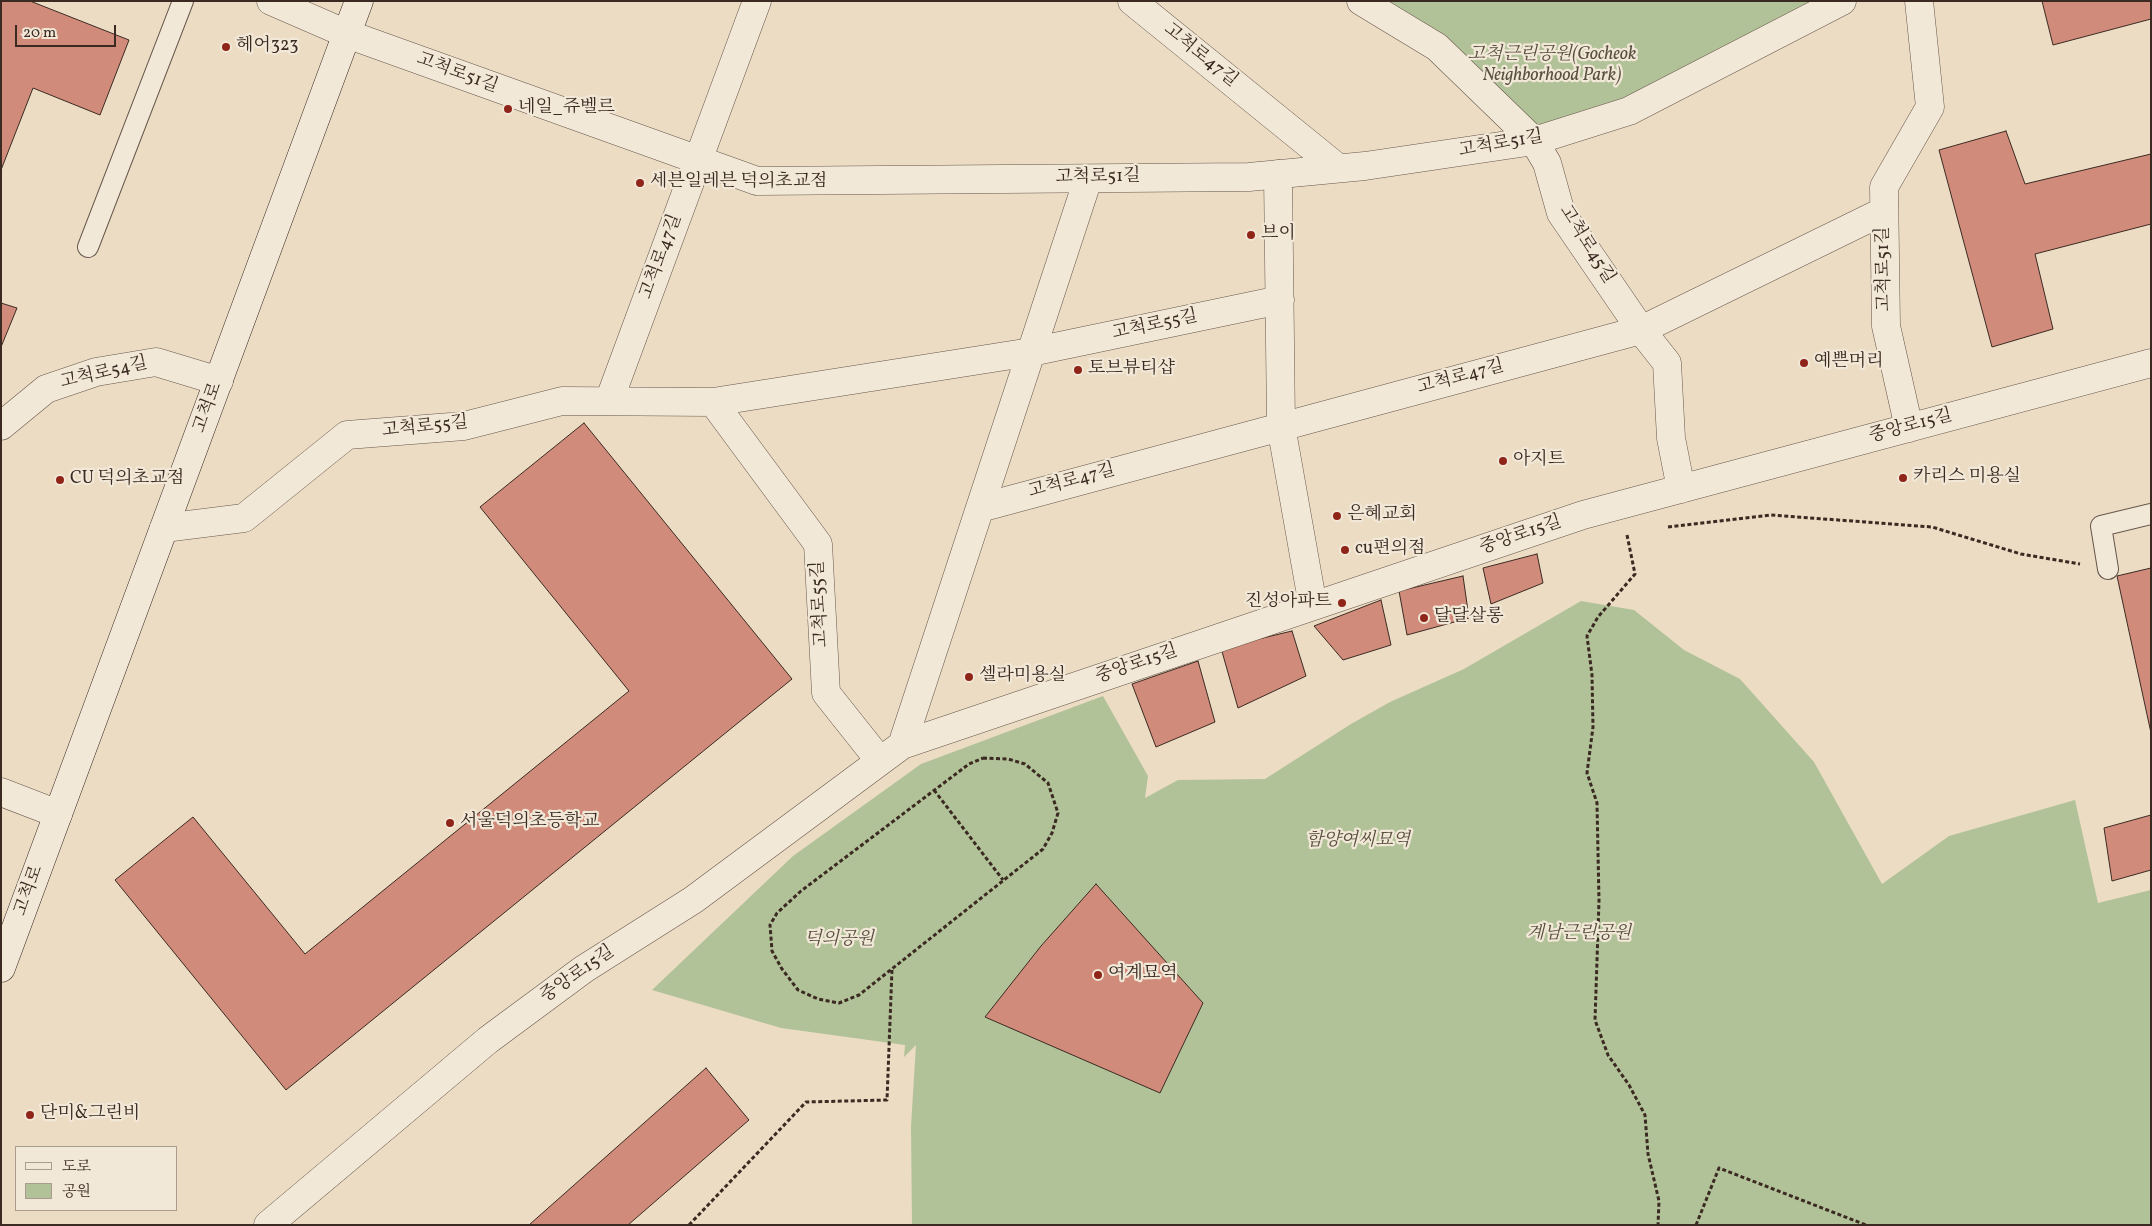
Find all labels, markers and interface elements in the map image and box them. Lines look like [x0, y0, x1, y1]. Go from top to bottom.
scale bar [18, 15, 119, 47]
street label: 고척로47길 [1159, 20, 1241, 92]
text: 20 m [23, 23, 56, 44]
place label: 헤어323 [236, 36, 298, 58]
marker: 헤어323 [220, 41, 232, 53]
park label: 고척근린공원(Gocheok Neighborhood Park) [1468, 45, 1636, 88]
street label: 고척로51길 [413, 49, 501, 99]
place label: 네일_쥬벨르 [518, 98, 615, 120]
marker: 네일_쥬벨르 [502, 103, 514, 115]
street label: 고척로51길 [1457, 127, 1545, 163]
street label: 고척로51길 [1055, 166, 1141, 190]
place label: 세븐일레븐 덕의초교점 [650, 172, 827, 194]
marker: 세븐일레븐 덕의초교점 [634, 177, 646, 189]
street label: 고척로45길 [1553, 202, 1619, 288]
street label: 고척로47길 [637, 211, 687, 303]
place label: 브이 [1261, 224, 1296, 246]
street label: 고척로51길 [1873, 226, 1897, 312]
marker: 브이 [1245, 229, 1257, 241]
street label: 고척로55길 [1110, 306, 1200, 346]
place label: 예쁜머리 [1814, 352, 1884, 374]
street label: 고척로54길 [58, 353, 150, 395]
street label: 고척로47길 [1415, 356, 1507, 400]
marker: 예쁜머리 [1798, 357, 1810, 369]
place label: 토브뷰티샵 [1088, 359, 1175, 381]
marker: 토브뷰티샵 [1072, 364, 1084, 376]
street label: 고척로 [190, 380, 228, 436]
street label: 중앙로15길 [1867, 406, 1955, 448]
street label: 고척로55길 [381, 413, 469, 443]
place label: 아지트 [1513, 450, 1565, 472]
marker: 아지트 [1497, 455, 1509, 467]
street label: 고척로47길 [1026, 460, 1118, 504]
place label: 카리스 미용실 [1913, 467, 2021, 489]
place label: CU 덕의초교점 [70, 469, 184, 491]
marker: 카리스 미용실 [1897, 472, 1909, 484]
marker: CU 덕의초교점 [54, 474, 66, 486]
place label: 은혜교회 [1347, 505, 1417, 527]
marker: 은혜교회 [1331, 510, 1343, 522]
street label: 중앙로15길 [1477, 512, 1565, 560]
place label: cu편의점 [1355, 539, 1425, 561]
marker: cu편의점 [1339, 544, 1351, 556]
street label: 고척로55길 [808, 560, 834, 648]
place label: 진성아파트 [1245, 592, 1332, 614]
marker: 진성아파트 [1336, 597, 1348, 609]
place label: 달달살롱 [1434, 607, 1504, 629]
marker: 달달살롱 [1418, 612, 1430, 624]
street label: 중앙로15길 [1093, 641, 1181, 689]
place label: 셀라미용실 [979, 666, 1066, 688]
marker: 셀라미용실 [963, 671, 975, 683]
place label: 서울덕의초등학교 [460, 812, 599, 834]
marker: 서울덕의초등학교 [444, 817, 456, 829]
park label: 함양여씨묘역 [1306, 831, 1410, 853]
street label: 고척로 [11, 863, 49, 919]
park label: 계남근린공원 [1527, 924, 1631, 946]
park label: 덕의공원 [804, 930, 874, 952]
street label: 중앙로15길 [537, 942, 619, 1008]
place label: 여계묘역 [1108, 964, 1178, 986]
marker: 여계묘역 [1092, 969, 1104, 981]
place label: 단미&그린비 [40, 1104, 140, 1126]
marker: 단미&그린비 [24, 1109, 36, 1121]
legend [15, 1146, 178, 1211]
text: 도로 [62, 1157, 91, 1178]
text: 공원 [62, 1182, 91, 1203]

